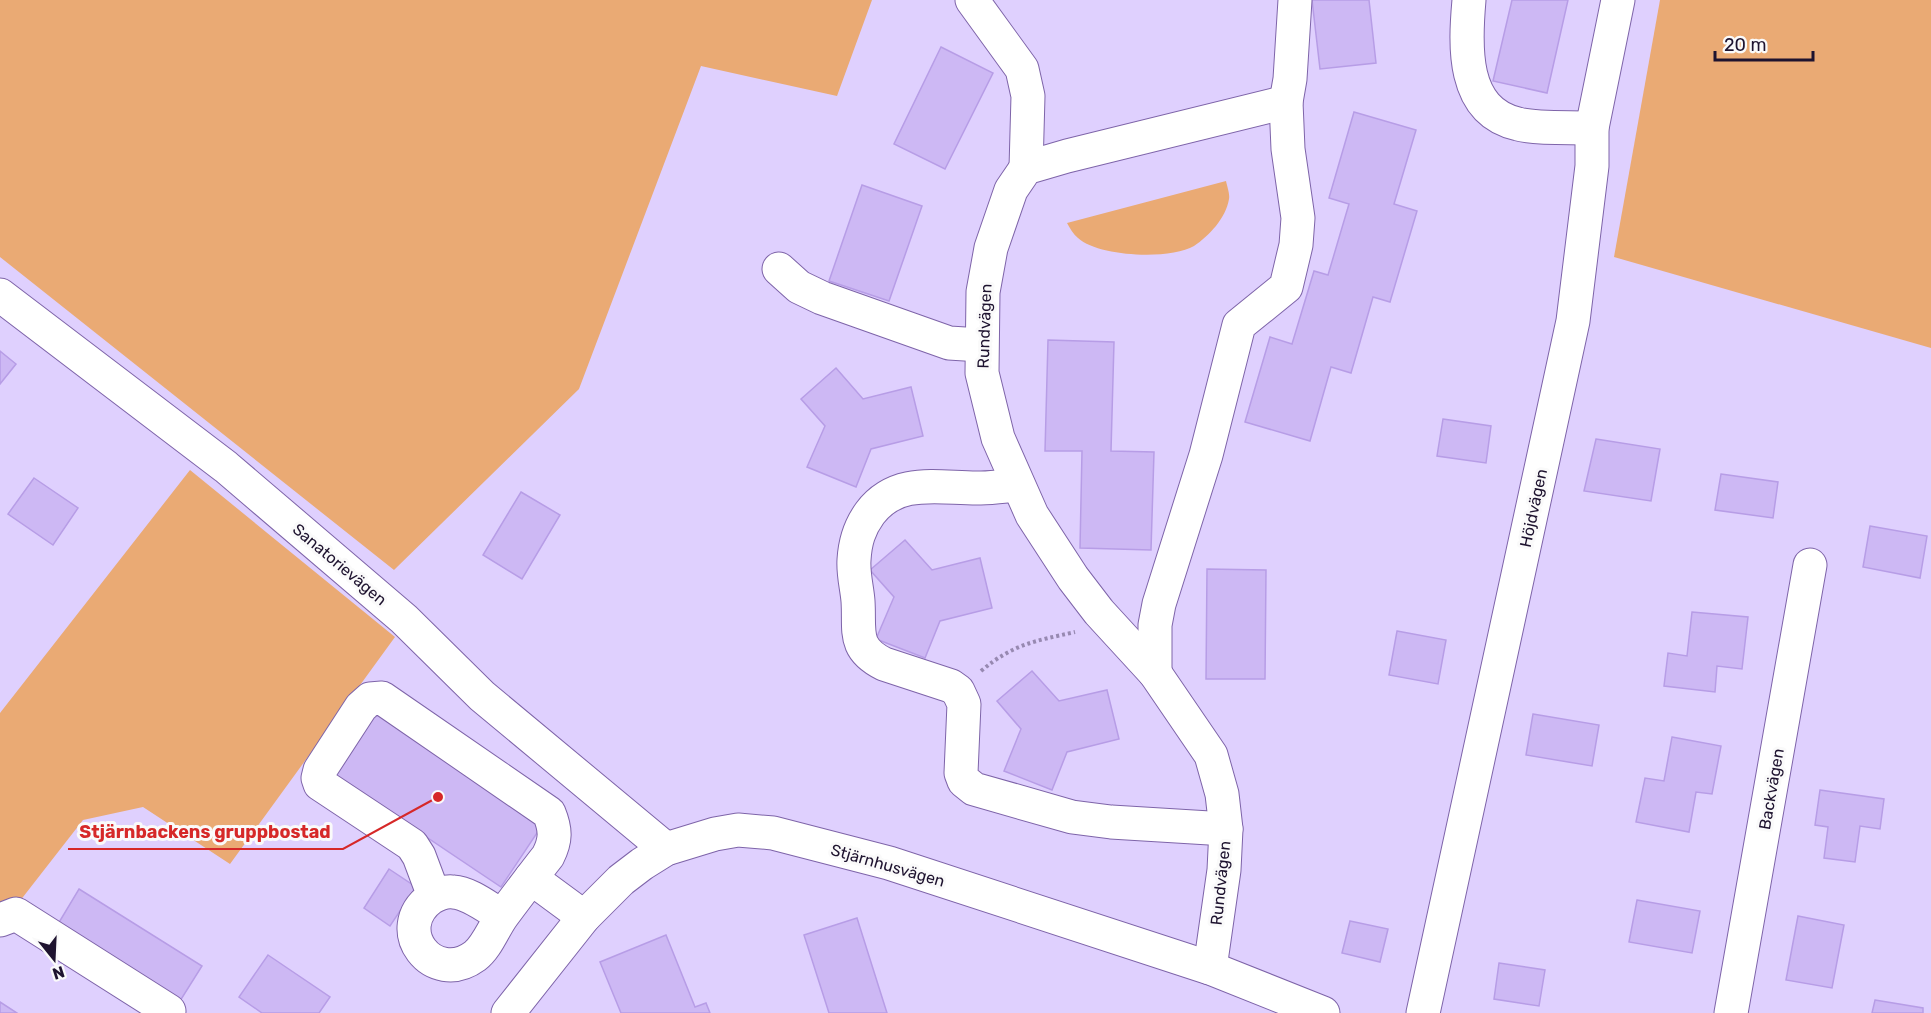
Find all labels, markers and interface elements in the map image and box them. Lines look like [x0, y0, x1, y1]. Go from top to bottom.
scale bar [1715, 24, 1812, 62]
text: 20 m [1724, 34, 1766, 56]
street label: Rundvägen [974, 283, 995, 369]
street label: Höjdvägen [1516, 467, 1551, 549]
street label: Sanatorievägen [289, 520, 391, 609]
street label: Backvägen [1755, 747, 1788, 831]
callout: Stjärnbackens gruppbostad [68, 813, 343, 849]
text: Stjärnbackens gruppbostad [79, 821, 331, 843]
street label: Stjärnhusvägen [829, 840, 947, 891]
street label: Rundvägen [1207, 840, 1234, 926]
north arrow [24, 929, 84, 989]
text: N [50, 962, 67, 984]

